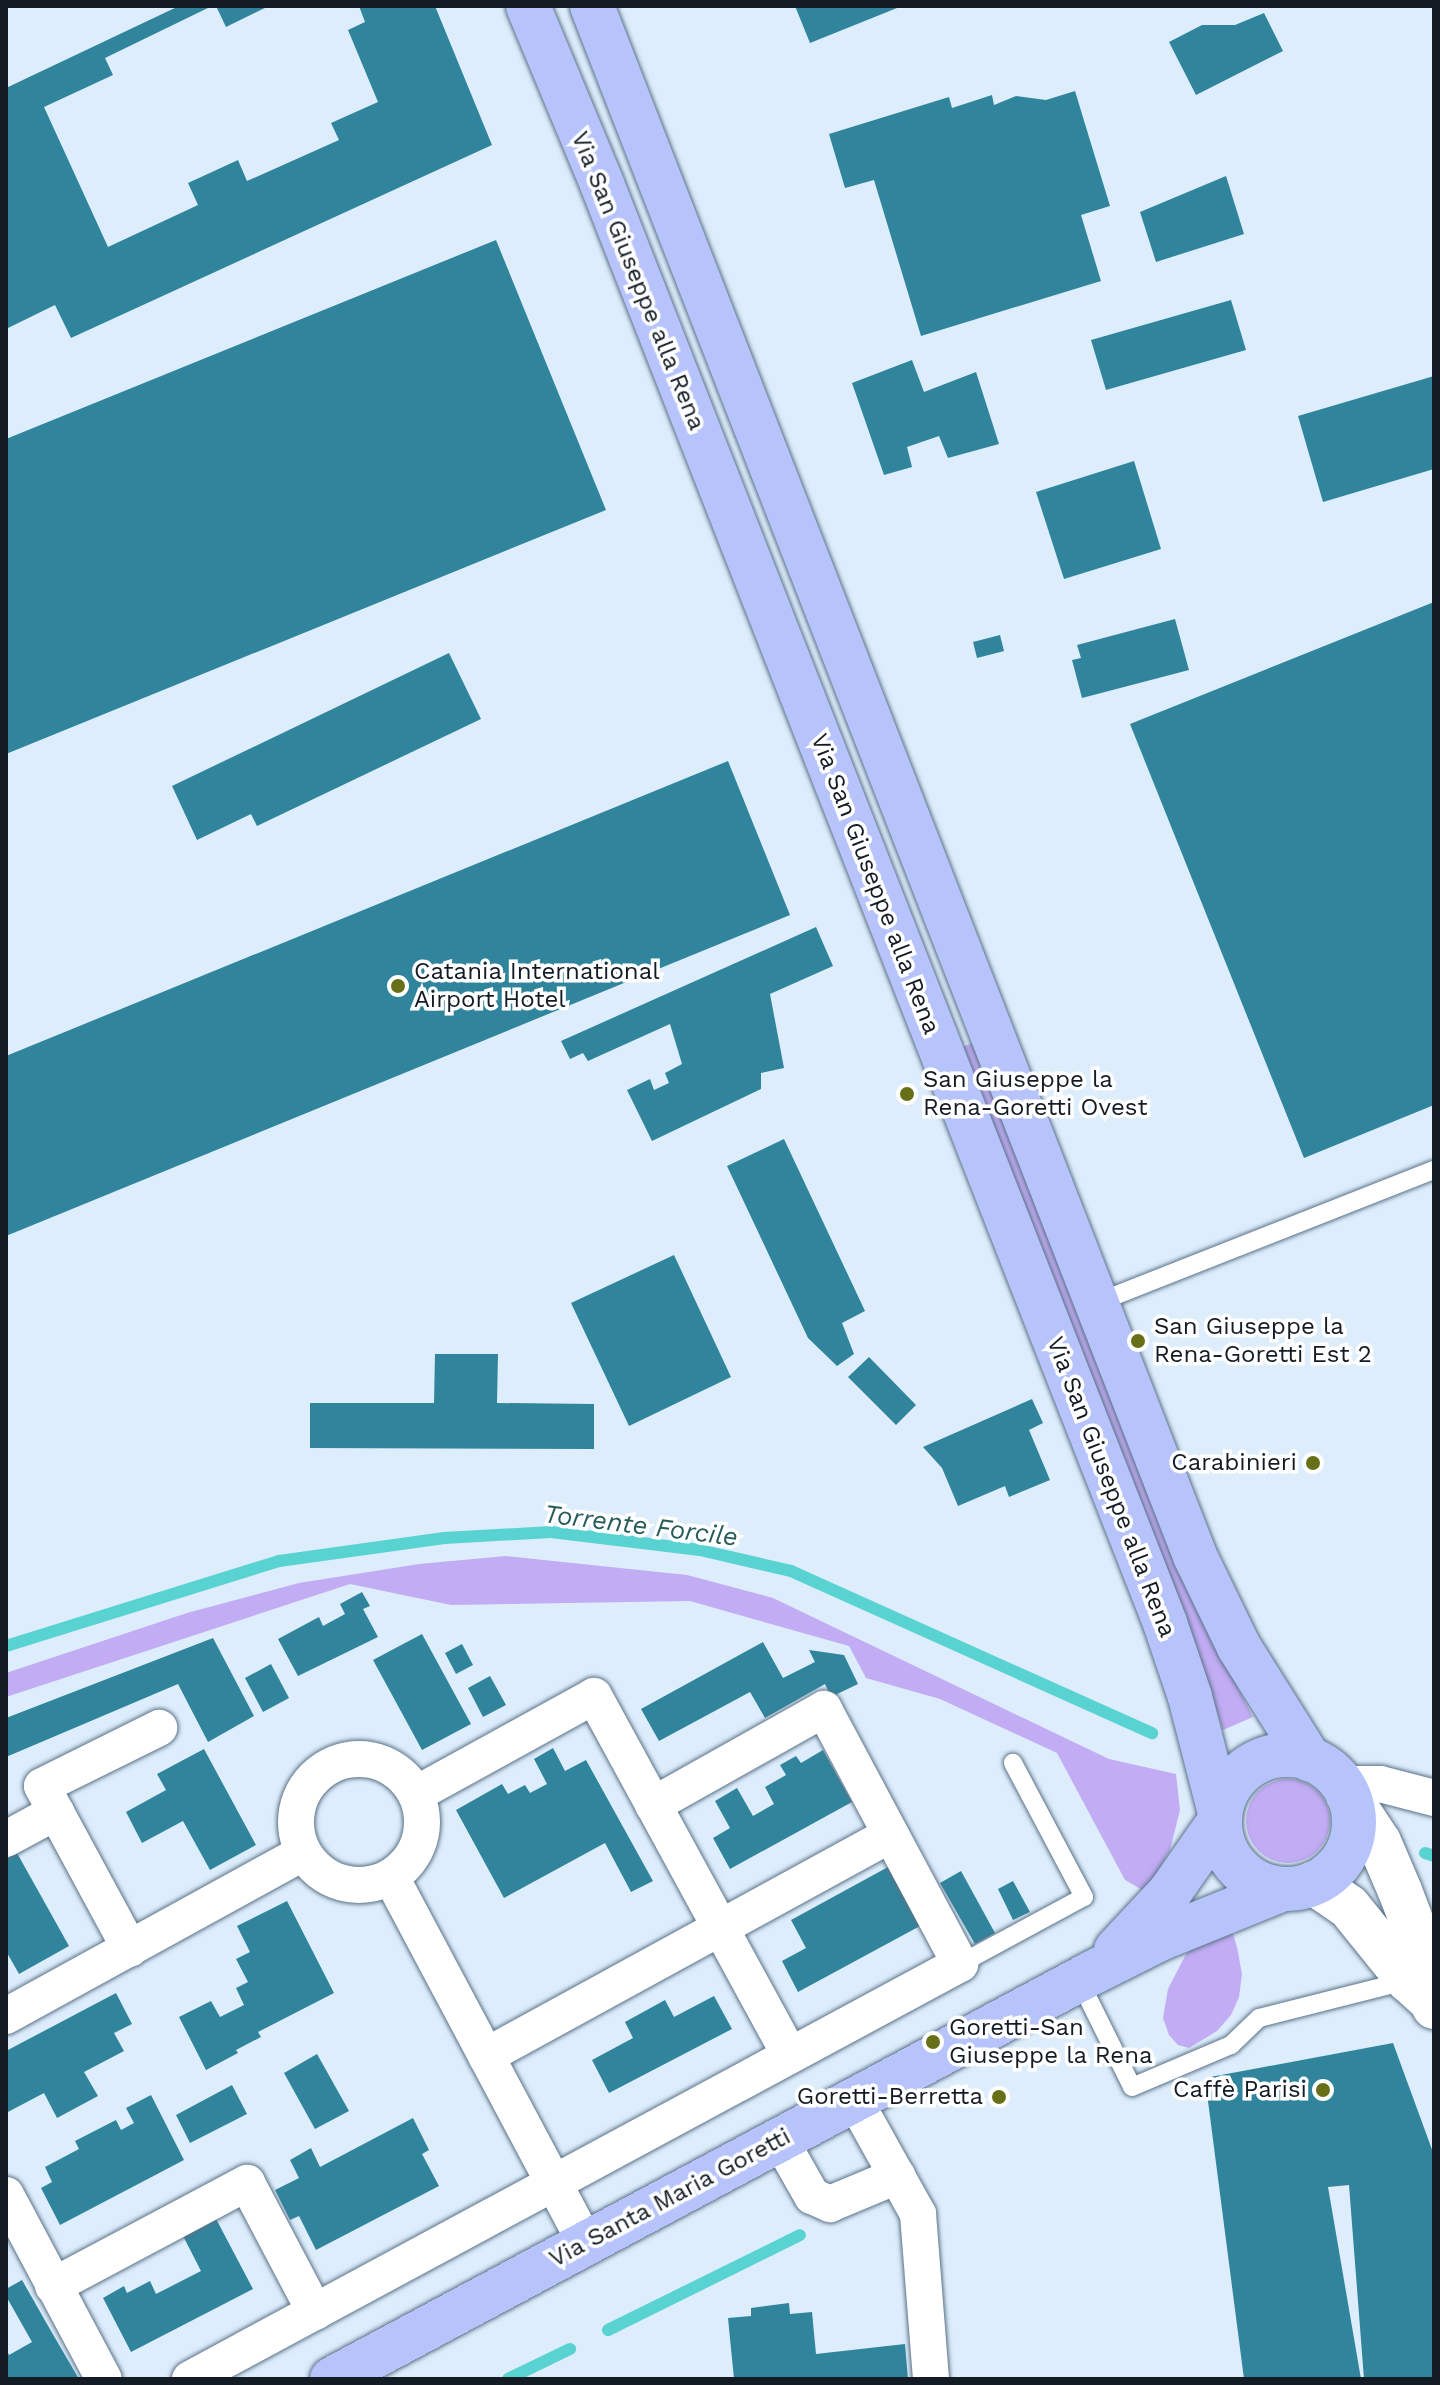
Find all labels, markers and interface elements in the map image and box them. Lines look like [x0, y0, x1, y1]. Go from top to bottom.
street label: Via San Giuseppe alla Rena [565, 127, 711, 435]
street label: Via San Giuseppe alla Rena [804, 729, 946, 1039]
place label: Catania International Airport Hotel [414, 958, 660, 1014]
marker: Catania International Airport Hotel [389, 977, 407, 995]
place label: San Giuseppe la Rena-Goretti Ovest [923, 1066, 1147, 1122]
marker: San Giuseppe la Rena-Goretti Ovest [898, 1085, 916, 1103]
place label: San Giuseppe la Rena-Goretti Est 2 [1154, 1313, 1372, 1369]
street label: Via San Giuseppe alla Rena [1040, 1332, 1182, 1642]
marker: San Giuseppe la Rena-Goretti Est 2 [1129, 1332, 1147, 1350]
place label: Carabinieri [1171, 1449, 1297, 1477]
marker: Carabinieri [1304, 1454, 1322, 1472]
water label: Torrente Forcile [542, 1499, 740, 1553]
place label: Goretti-San Giuseppe la Rena [949, 2014, 1153, 2070]
marker: Goretti-San Giuseppe la Rena [924, 2033, 942, 2051]
place label: Caffè Parisi [1173, 2076, 1307, 2104]
marker: Caffè Parisi [1314, 2081, 1332, 2099]
place label: Goretti-Berretta [797, 2083, 983, 2111]
marker: Goretti-Berretta [990, 2088, 1008, 2106]
street label: Via Santa Maria Goretti [544, 2122, 796, 2274]

